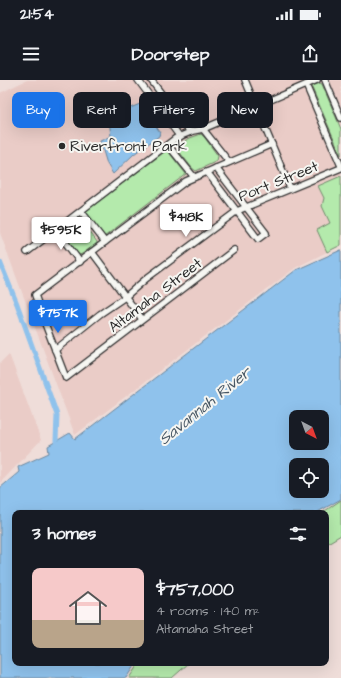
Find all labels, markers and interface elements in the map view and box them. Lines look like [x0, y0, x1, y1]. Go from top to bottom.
text: 21:54 [20, 4, 54, 25]
text: Doorstep [132, 42, 209, 67]
icon: menu [20, 43, 42, 65]
icon: share [299, 43, 321, 65]
chip: Buy [12, 92, 65, 128]
chip: Rent [73, 92, 131, 128]
chip: Filters [139, 92, 209, 128]
chip: New [217, 92, 273, 128]
place label: Riverfront Park [70, 136, 187, 157]
marker: Riverfront Park [57, 141, 67, 151]
street label: Port Street [235, 156, 321, 207]
pin: $418K [158, 204, 214, 238]
text: $418K [169, 208, 203, 226]
pin: $595K [33, 217, 89, 251]
text: $595K [41, 221, 81, 239]
street label: Altamaha Street [104, 253, 206, 338]
pin: $757K [30, 300, 86, 334]
text: $757K [38, 304, 78, 322]
water label: Savannah River [154, 360, 257, 450]
north arrow [289, 410, 329, 450]
map controls [289, 410, 329, 498]
button: locate [289, 458, 329, 498]
text: 3 homes [32, 522, 96, 546]
icon: filters [287, 523, 309, 545]
text: $757,000 [156, 578, 234, 602]
icon: home [64, 584, 112, 632]
text: 4 rooms · 140 m² [156, 602, 260, 620]
text: Altamaha Street [156, 620, 253, 638]

